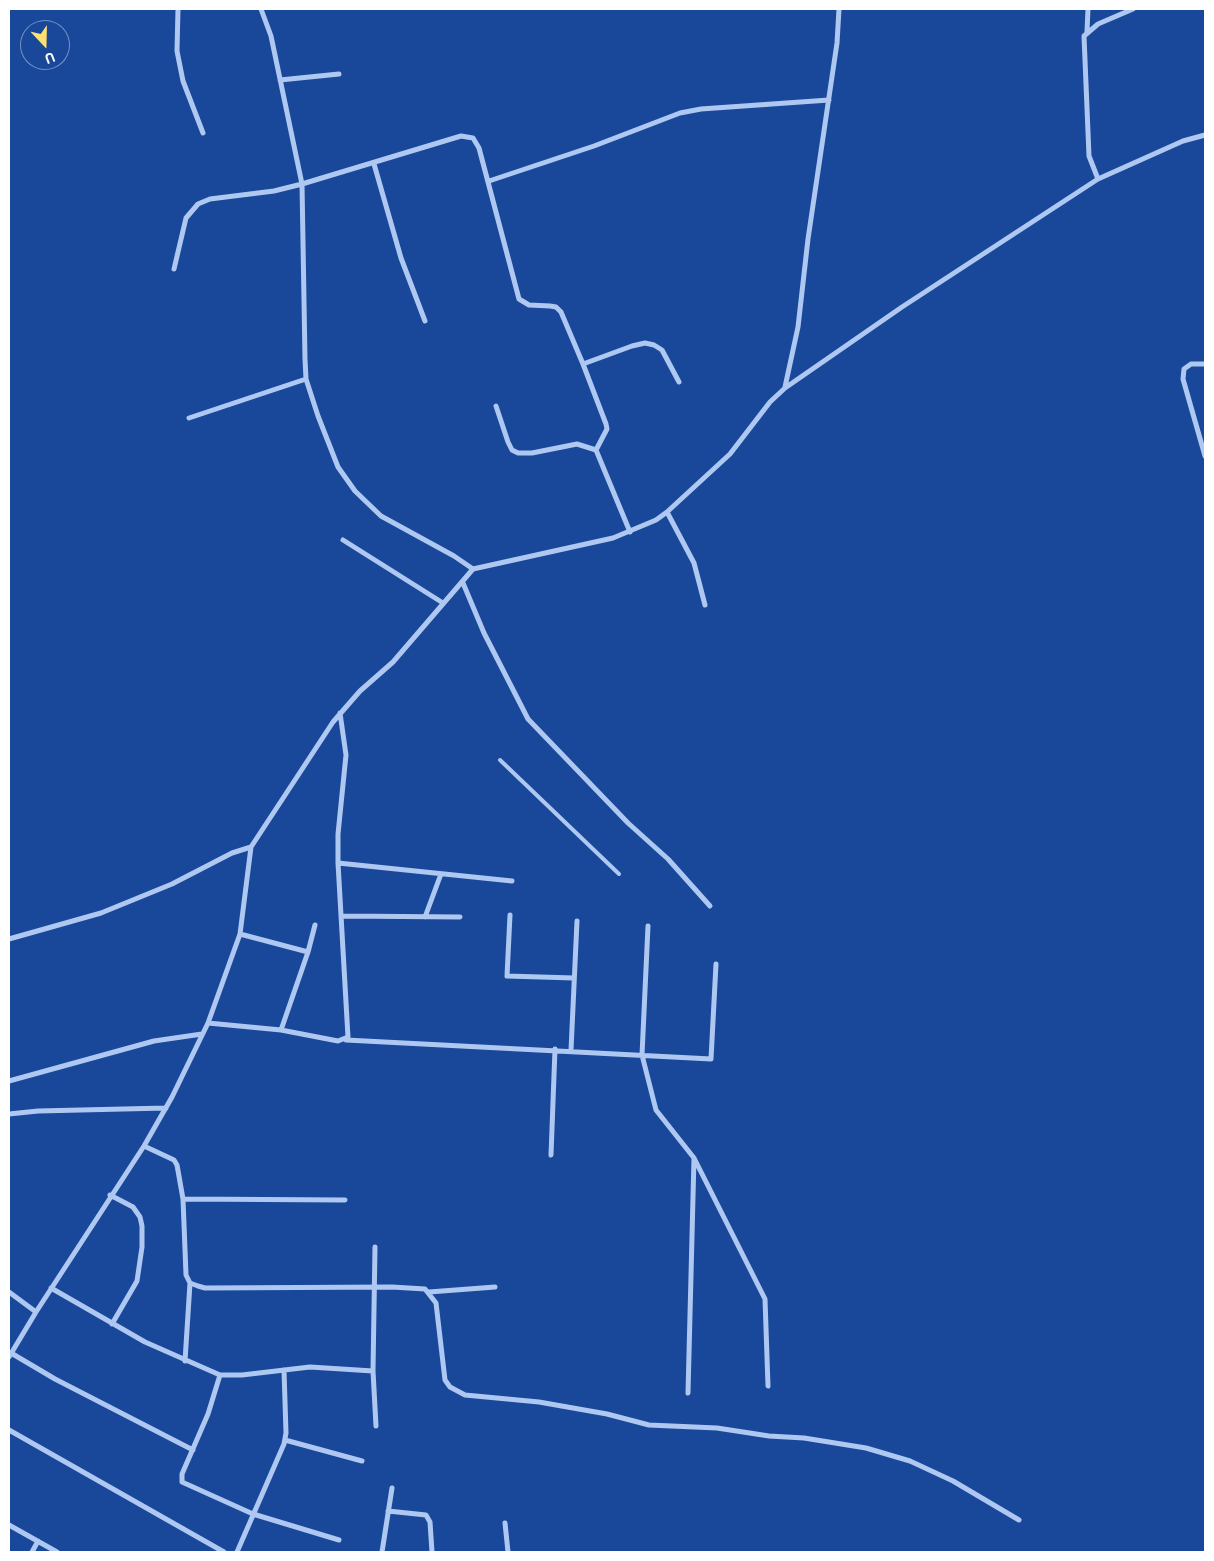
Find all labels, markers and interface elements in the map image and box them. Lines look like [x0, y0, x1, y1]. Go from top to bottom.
north arrow [20, 20, 70, 70]
text: U [43, 49, 57, 67]

